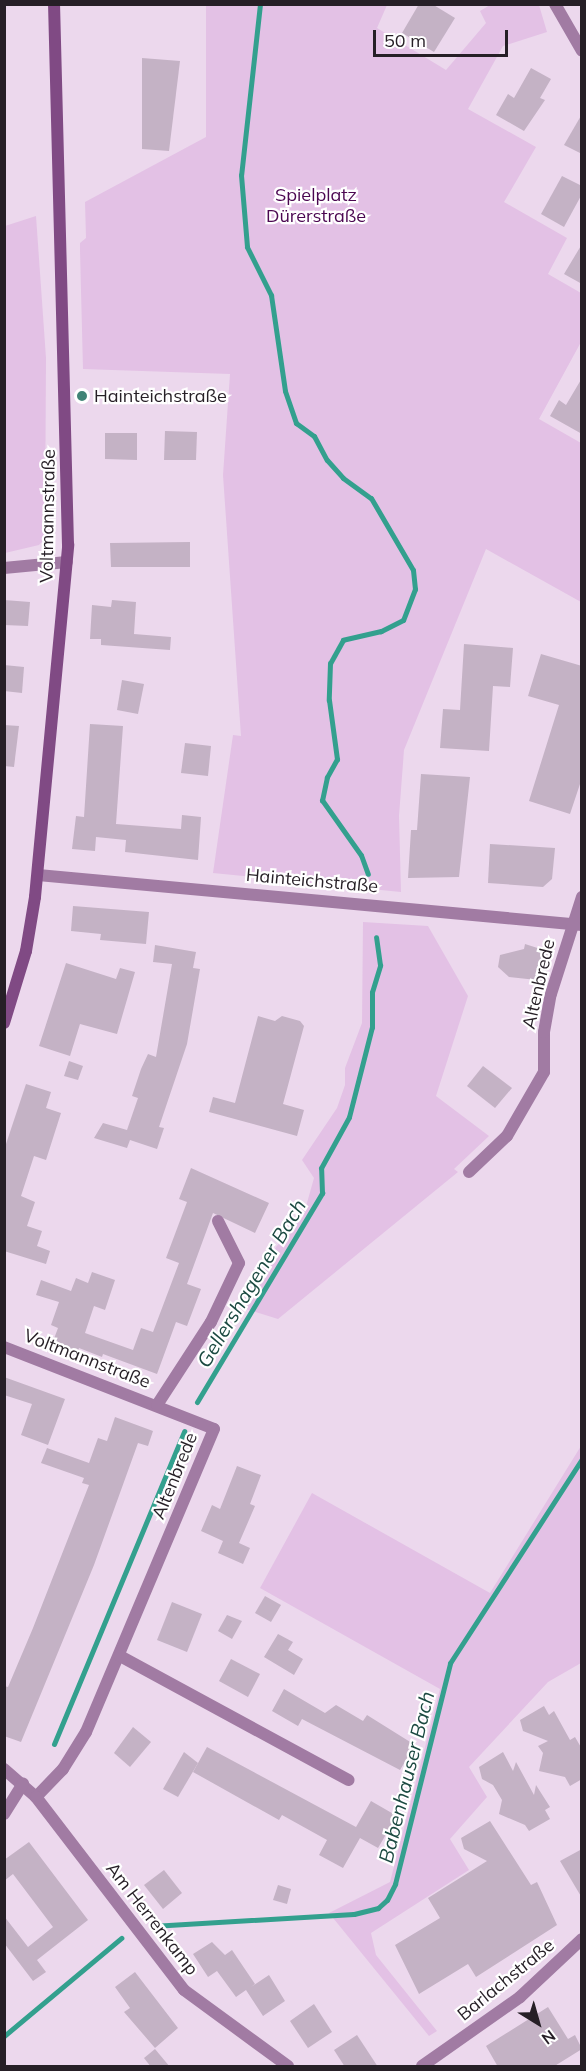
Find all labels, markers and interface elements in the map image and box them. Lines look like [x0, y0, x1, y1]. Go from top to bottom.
scale bar [376, 18, 511, 56]
text: 50 m [384, 29, 426, 52]
park label: Spielplatz Dürerstraße [266, 185, 366, 228]
place label: Hainteichstraße [94, 385, 227, 407]
marker: Hainteichstraße [75, 389, 89, 403]
street label: Voltmannstraße [36, 449, 60, 583]
street label: Hainteichstraße [245, 864, 379, 898]
street label: Altenbrede [518, 937, 560, 1031]
water label: Gellershagener Bach [191, 1195, 311, 1371]
street label: Voltmannstraße [21, 1325, 153, 1393]
street label: Altenbrede [148, 1429, 202, 1523]
water label: Babenhauser Bach [373, 1689, 439, 1865]
street label: Am Herrenkamp [101, 1858, 203, 1980]
street label: Barlachstraße [453, 1935, 559, 2025]
north arrow [508, 1993, 568, 2053]
text: N [538, 2026, 560, 2049]

